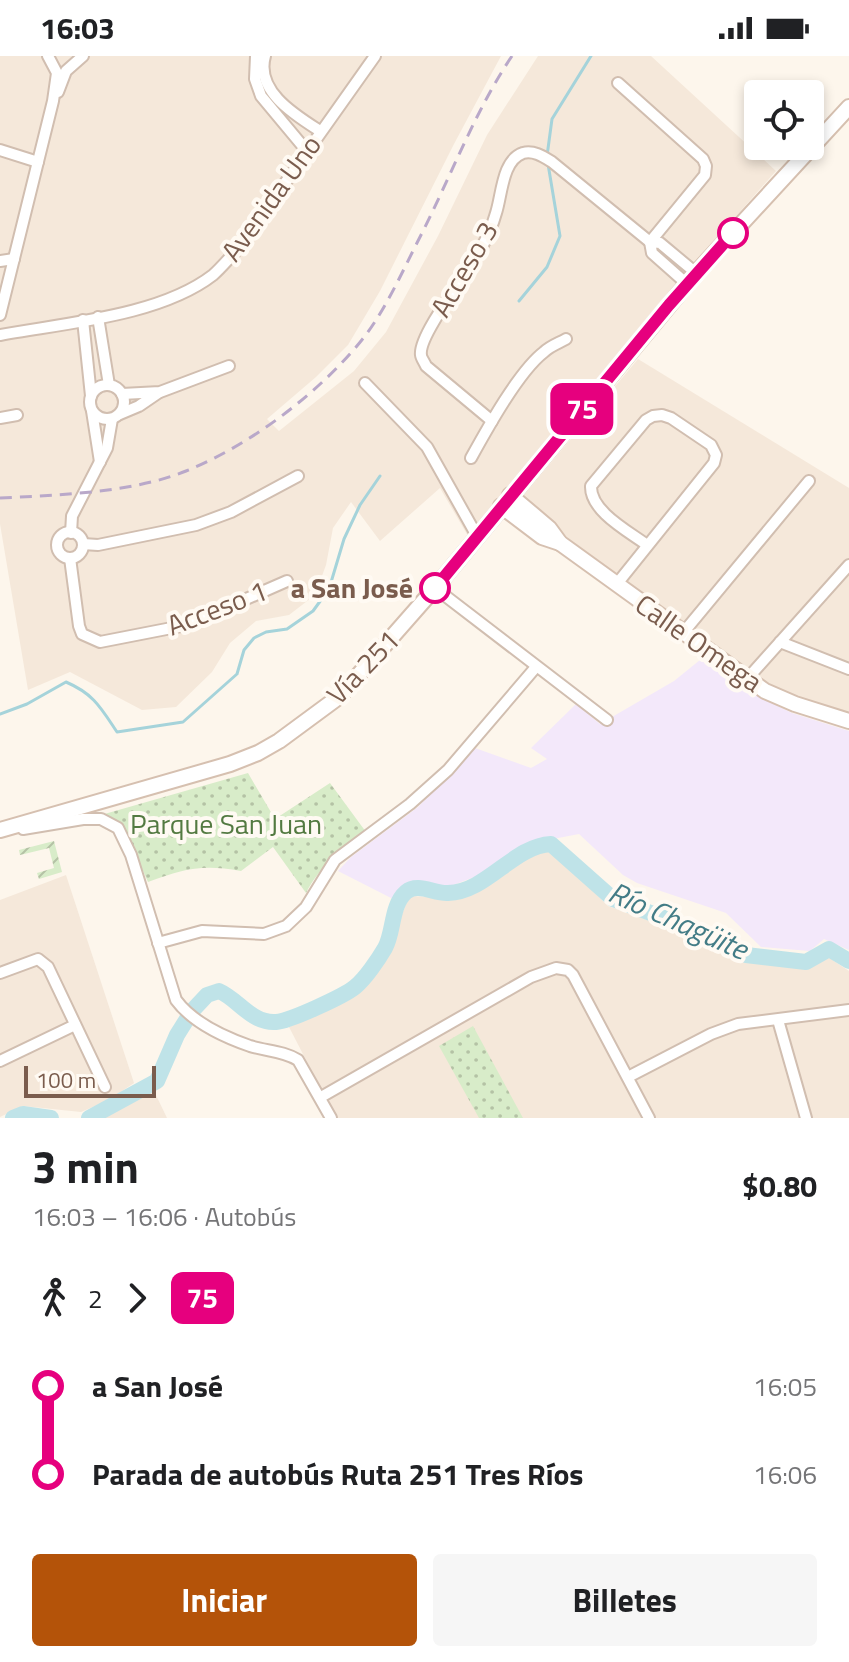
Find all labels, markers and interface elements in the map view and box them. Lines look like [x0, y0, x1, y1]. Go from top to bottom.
text: 16:03 [40, 5, 115, 51]
map controls [744, 80, 824, 160]
button: locate [744, 80, 824, 160]
street label: Avenida Uno [210, 125, 331, 270]
street label: Acceso 3 [419, 213, 508, 325]
unlabelled marker [718, 218, 748, 248]
line badge: 75 [546, 383, 618, 435]
text: 75 [566, 387, 598, 430]
place label: a San José [291, 566, 413, 609]
street label: Acceso 1 [160, 569, 273, 646]
marker: a San José [420, 573, 450, 603]
street label: Calle Omega [627, 583, 772, 702]
street label: Vía 251 [316, 619, 409, 714]
park label: Parque San Juan [130, 802, 322, 845]
water label: Río Chagüite [601, 869, 757, 972]
scale bar [24, 1062, 156, 1098]
text: 100 m [36, 1063, 96, 1097]
text: 3 min [32, 1133, 139, 1200]
text: $0.80 [742, 1163, 817, 1209]
text: 16:03 – 16:06 · Autobús [32, 1197, 296, 1236]
icon: walk [32, 1276, 76, 1320]
icon: forward [115, 1276, 159, 1320]
text: 75 [187, 1276, 218, 1319]
text: 2 [88, 1279, 103, 1318]
text: a San José [92, 1363, 223, 1409]
text: 16:05 [753, 1367, 817, 1406]
text: Parada de autobús Ruta 251 Tres Ríos [92, 1451, 584, 1497]
text: 16:06 [753, 1455, 817, 1494]
button: Iniciar [32, 1554, 417, 1646]
button: Billetes [433, 1554, 817, 1646]

